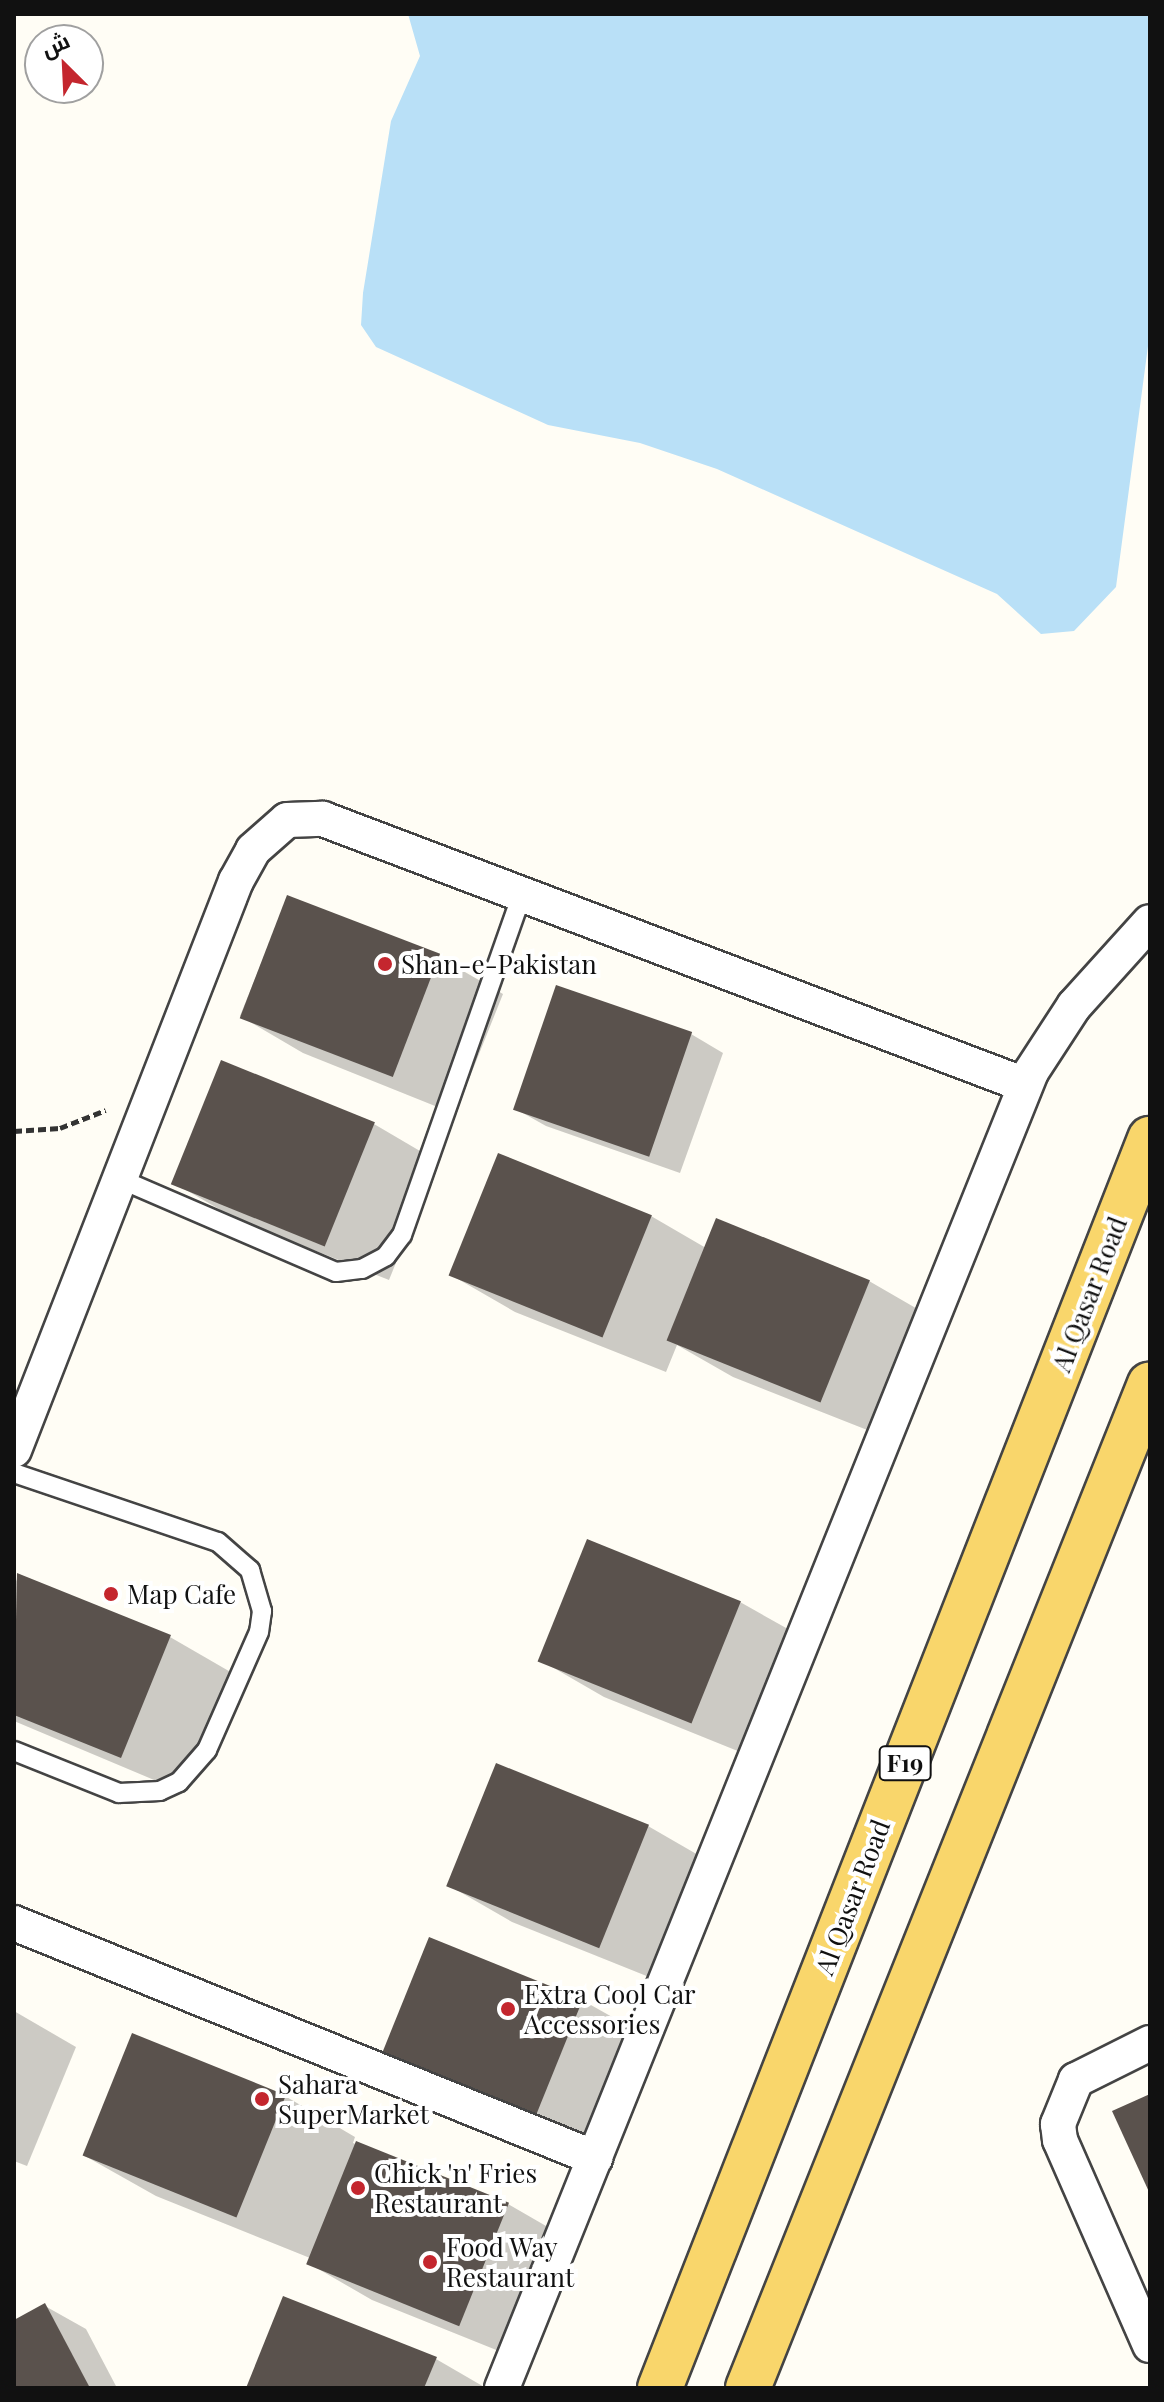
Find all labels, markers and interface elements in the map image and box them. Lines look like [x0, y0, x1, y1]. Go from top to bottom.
north arrow [24, 24, 104, 104]
text: ش [36, 24, 74, 63]
place label: Shan-e-Pakistan [401, 948, 597, 980]
marker: Shan-e-Pakistan [376, 955, 394, 973]
street label: Al Qasar Road [1045, 1212, 1133, 1376]
place label: Map Cafe [127, 1578, 236, 1610]
marker: Map Cafe [102, 1585, 120, 1603]
road number: F19 [877, 1743, 933, 1783]
street label: Al Qasar Road [808, 1815, 896, 1979]
place label: Extra Cool Car Accessories [524, 1978, 696, 2040]
marker: Extra Cool Car Accessories [499, 2000, 517, 2018]
place label: Sahara SuperMarket [278, 2068, 429, 2130]
marker: Sahara SuperMarket [253, 2090, 271, 2108]
place label: Chick 'n' Fries Restaurant [374, 2157, 538, 2218]
marker: Chick 'n' Fries Restaurant [349, 2179, 367, 2197]
place label: Food Way Restaurant [446, 2231, 574, 2292]
marker: Food Way Restaurant [421, 2253, 439, 2271]

